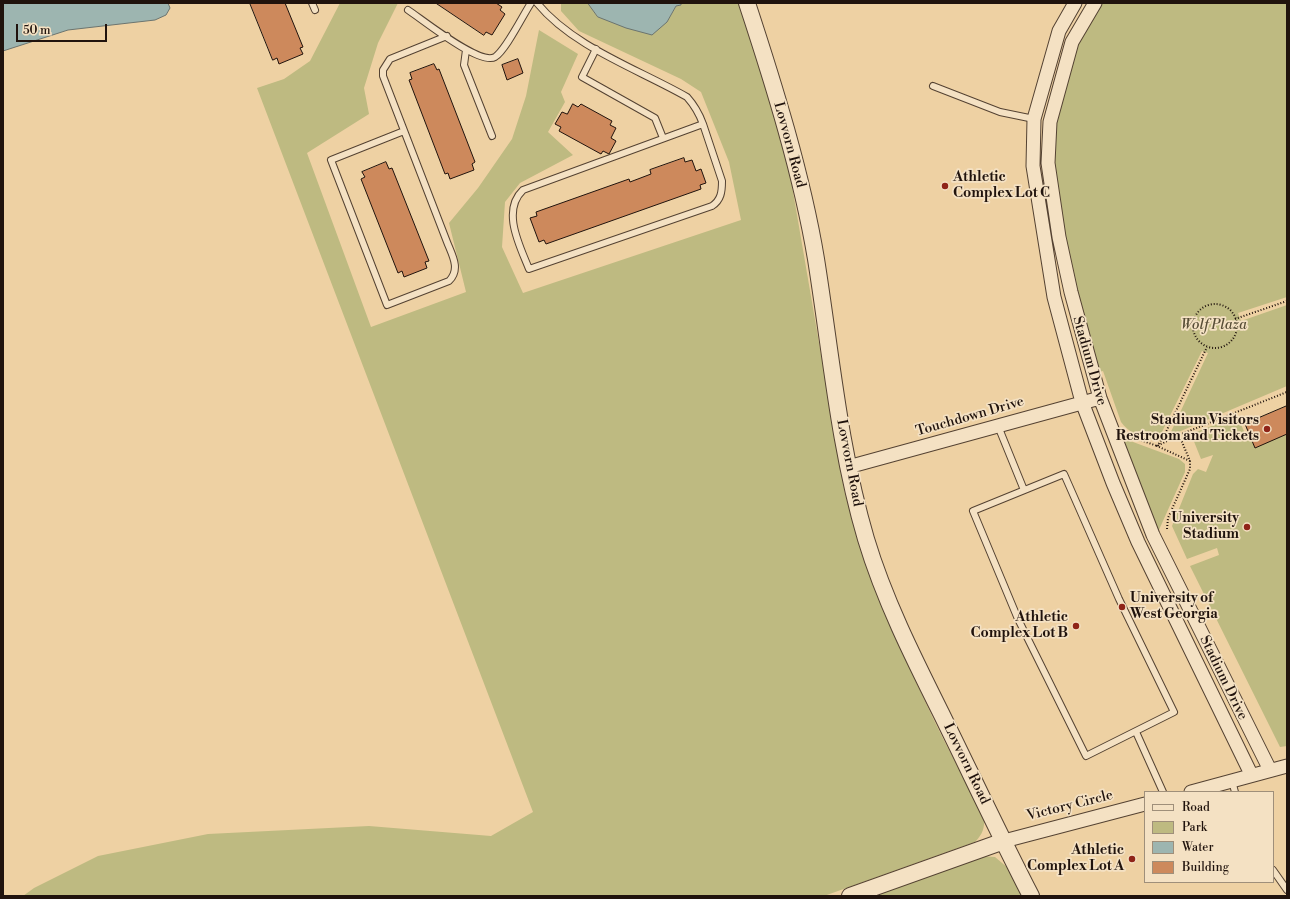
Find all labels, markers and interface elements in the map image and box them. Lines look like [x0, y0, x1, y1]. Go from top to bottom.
scale bar [18, 16, 109, 42]
text: 50 m [23, 23, 51, 38]
street label: Lovvorn Road [769, 100, 809, 190]
place label: Athletic Complex Lot C [953, 170, 1050, 202]
marker: Athletic Complex Lot C [940, 181, 950, 191]
street label: Stadium Drive [1068, 315, 1110, 407]
park label: Wolf Plaza [1181, 318, 1247, 334]
street label: Touchdown Drive [914, 394, 1026, 440]
place label: Stadium Visitors Restroom and Tickets [1116, 413, 1259, 446]
street label: Lovvorn Road [832, 418, 866, 508]
marker: Stadium Visitors Restroom and Tickets [1262, 424, 1272, 434]
place label: University Stadium [1171, 511, 1239, 544]
marker: University Stadium [1242, 522, 1252, 532]
place label: University of West Georgia [1130, 591, 1218, 624]
marker: University of West Georgia [1117, 602, 1127, 612]
place label: Athletic Complex Lot B [971, 610, 1068, 642]
marker: Athletic Complex Lot B [1071, 621, 1081, 631]
street label: Stadium Drive [1195, 633, 1251, 723]
street label: Lovvorn Road [939, 721, 993, 807]
street label: Victory Circle [1025, 787, 1115, 825]
legend [1144, 791, 1274, 883]
text: Road [1182, 800, 1210, 815]
text: Park [1182, 820, 1207, 835]
text: Water [1182, 840, 1214, 855]
place label: Athletic Complex Lot A [1027, 843, 1124, 876]
marker: Athletic Complex Lot A [1127, 854, 1137, 864]
text: Building [1182, 860, 1229, 875]

